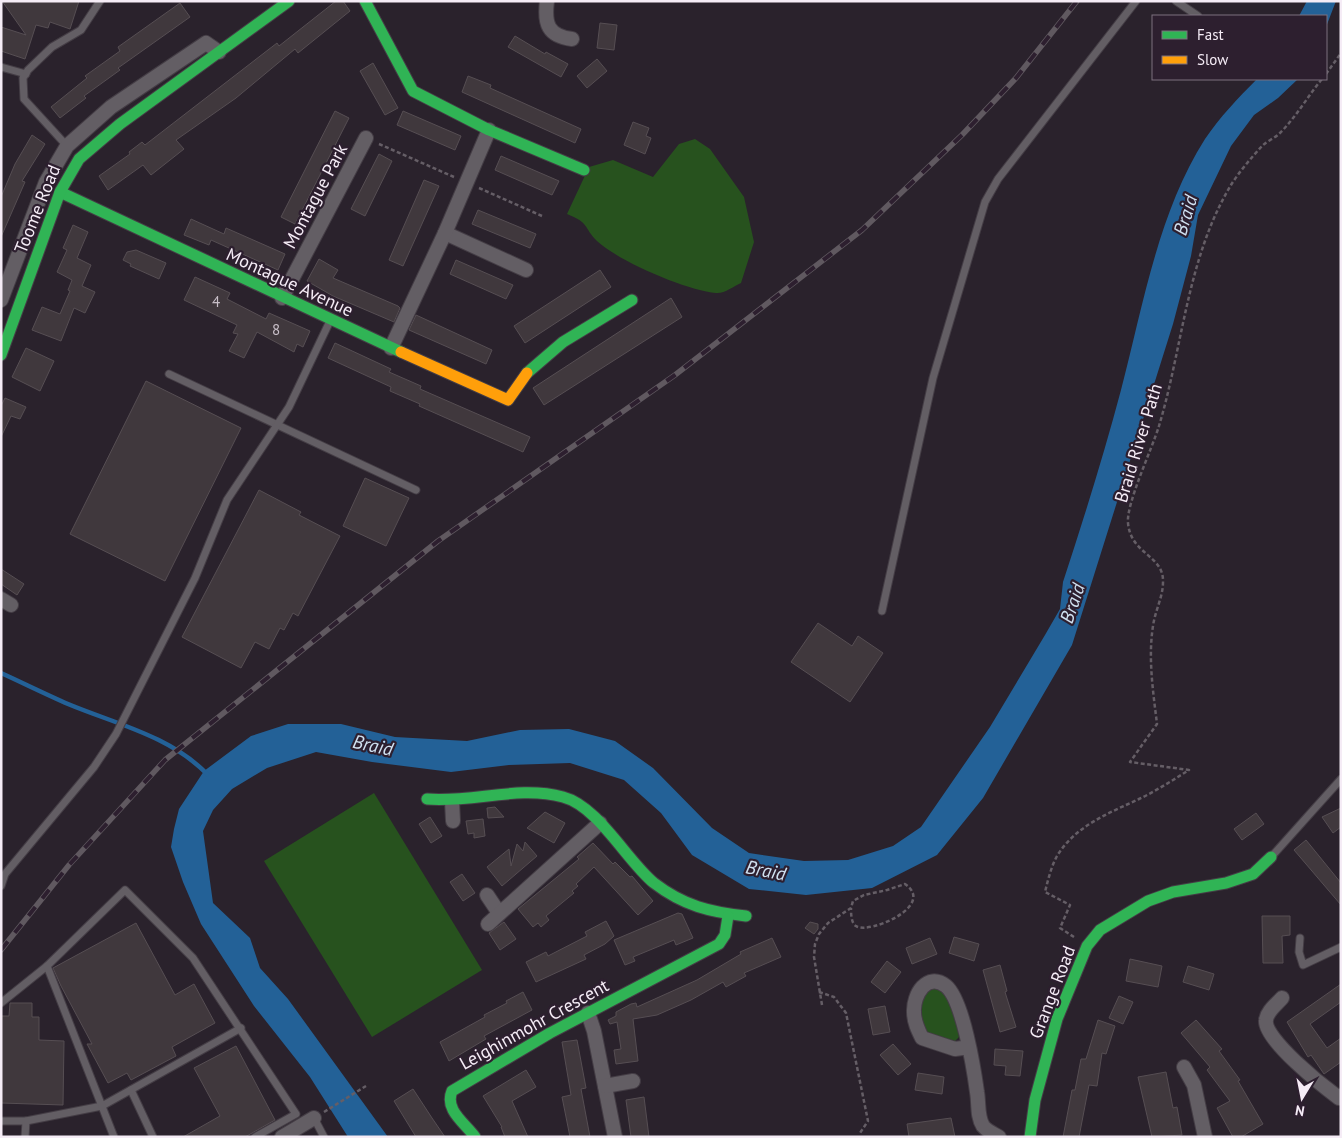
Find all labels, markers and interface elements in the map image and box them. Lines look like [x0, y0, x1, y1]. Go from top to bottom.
legend [1152, 15, 1327, 80]
text: Fast [1197, 25, 1224, 44]
text: Slow [1197, 50, 1228, 69]
street label: Montague Park [278, 139, 352, 252]
street label: Toome Road [9, 161, 65, 257]
water label: Braid [1168, 191, 1203, 238]
street label: Montague Avenue [223, 242, 357, 322]
house number: 4 [212, 292, 220, 311]
house number: 8 [272, 320, 280, 339]
street label: Braid River Path [1109, 381, 1167, 505]
water label: Braid [1054, 579, 1090, 626]
water label: Braid [351, 729, 397, 761]
water label: Braid [744, 854, 790, 886]
street label: Grange Road [1024, 942, 1080, 1042]
street label: Leighinmohr Crescent [455, 973, 613, 1075]
north arrow [1277, 1073, 1327, 1123]
text: N [1294, 1101, 1306, 1120]

